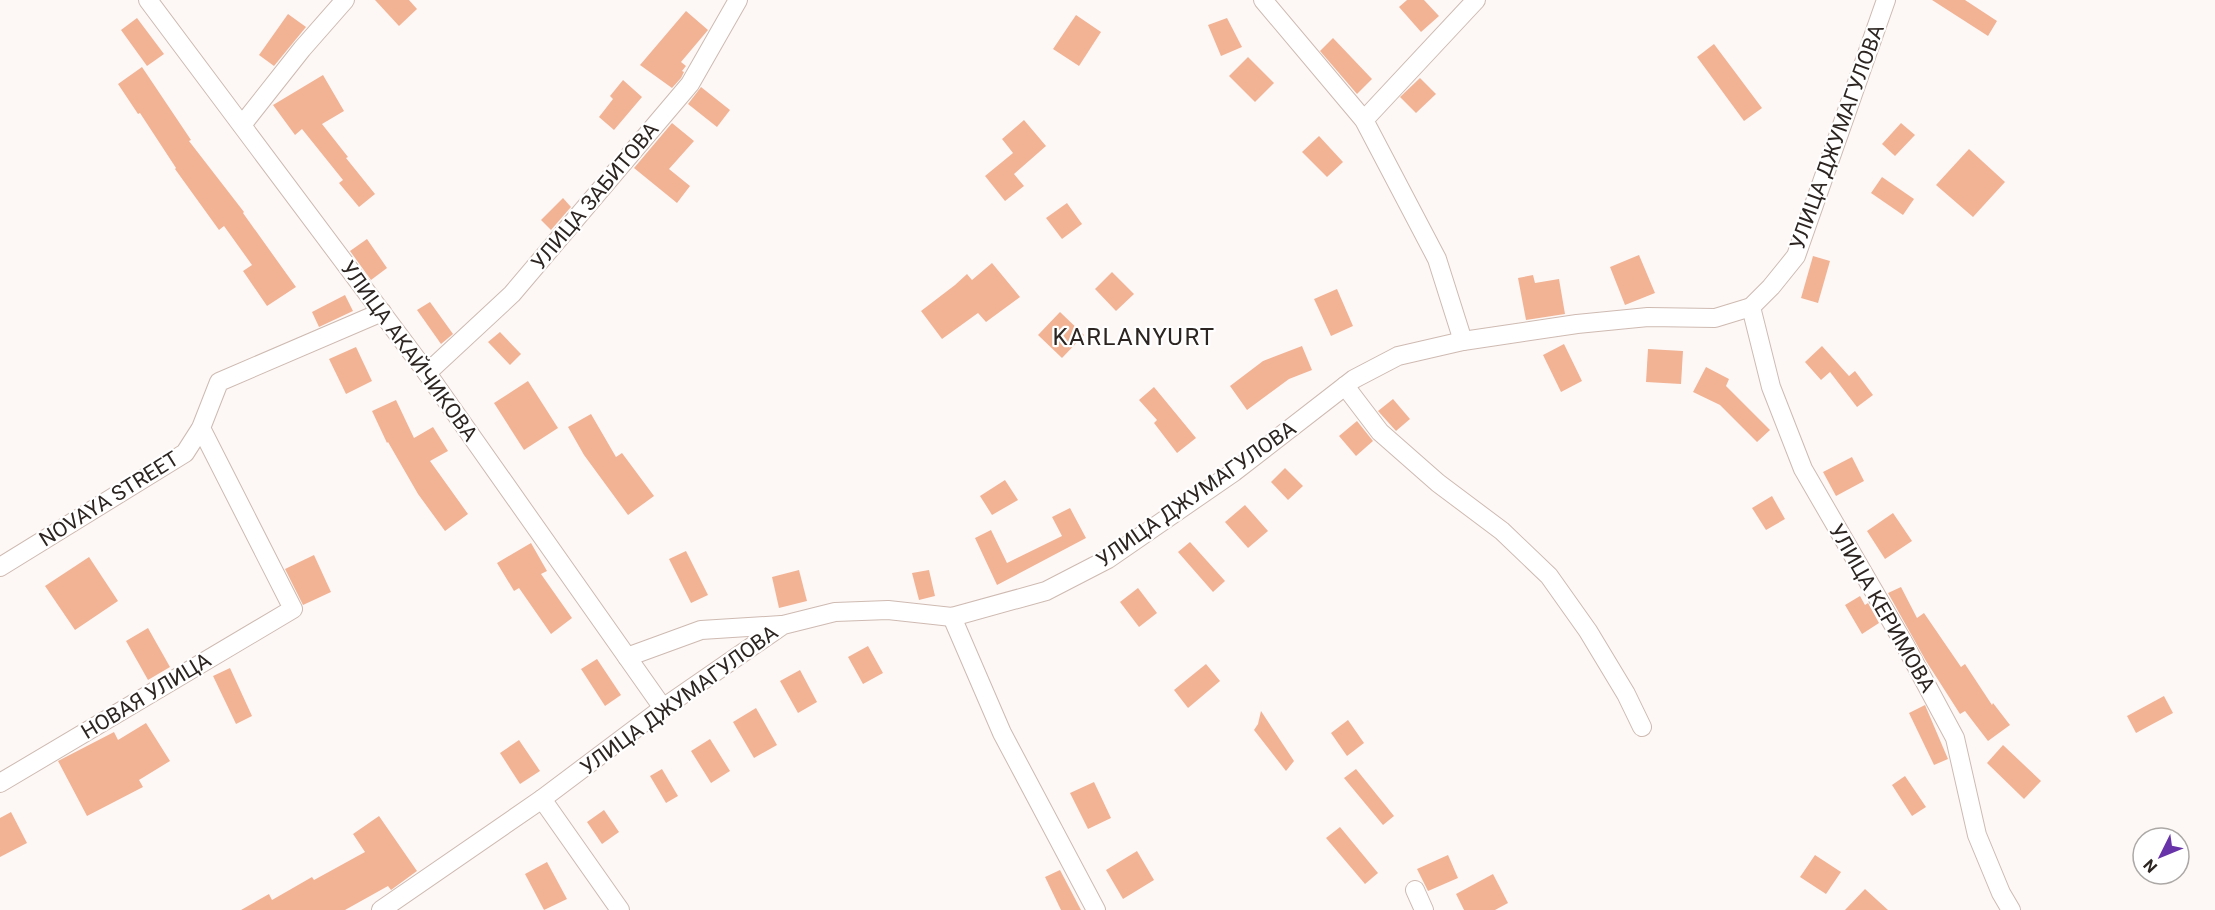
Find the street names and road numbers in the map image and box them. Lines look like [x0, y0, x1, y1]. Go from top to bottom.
street label: УЛИЦА ДЖУМАГУЛОВА [1785, 21, 1889, 253]
street label: УЛИЦА ЗАБИТОВА [527, 117, 664, 274]
street label: УЛИЦА АКАЙЧИКОВА [336, 256, 483, 446]
street label: УЛИЦА ДЖУМАГУЛОВА [1092, 416, 1300, 572]
street label: NOVAYA STREET [35, 446, 183, 551]
street label: УЛИЦА КЕРИМОВА [1824, 520, 1940, 697]
street label: УЛИЦА ДЖУМАГУЛОВА [576, 620, 782, 780]
street label: НОВАЯ УЛИЦА [77, 648, 215, 744]

